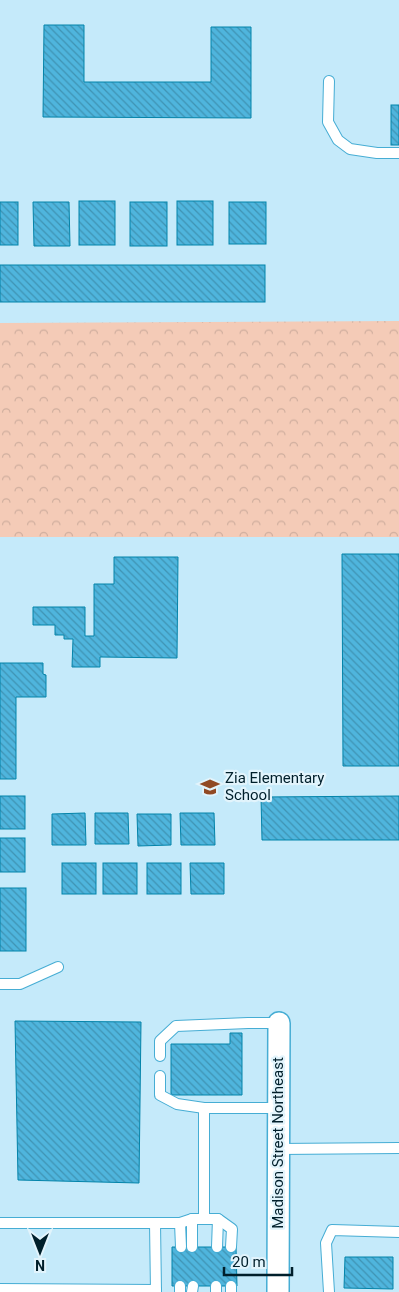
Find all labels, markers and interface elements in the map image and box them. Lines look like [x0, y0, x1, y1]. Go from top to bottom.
place label: Zia Elementary School [225, 769, 324, 804]
school or university icon: Zia Elementary School [199, 776, 221, 798]
street label: Madison Street Northeast [269, 1057, 287, 1229]
north arrow [15, 1227, 65, 1277]
scale bar [224, 1244, 292, 1276]
text: 20 m [232, 1253, 266, 1271]
text: N [35, 1257, 45, 1273]

